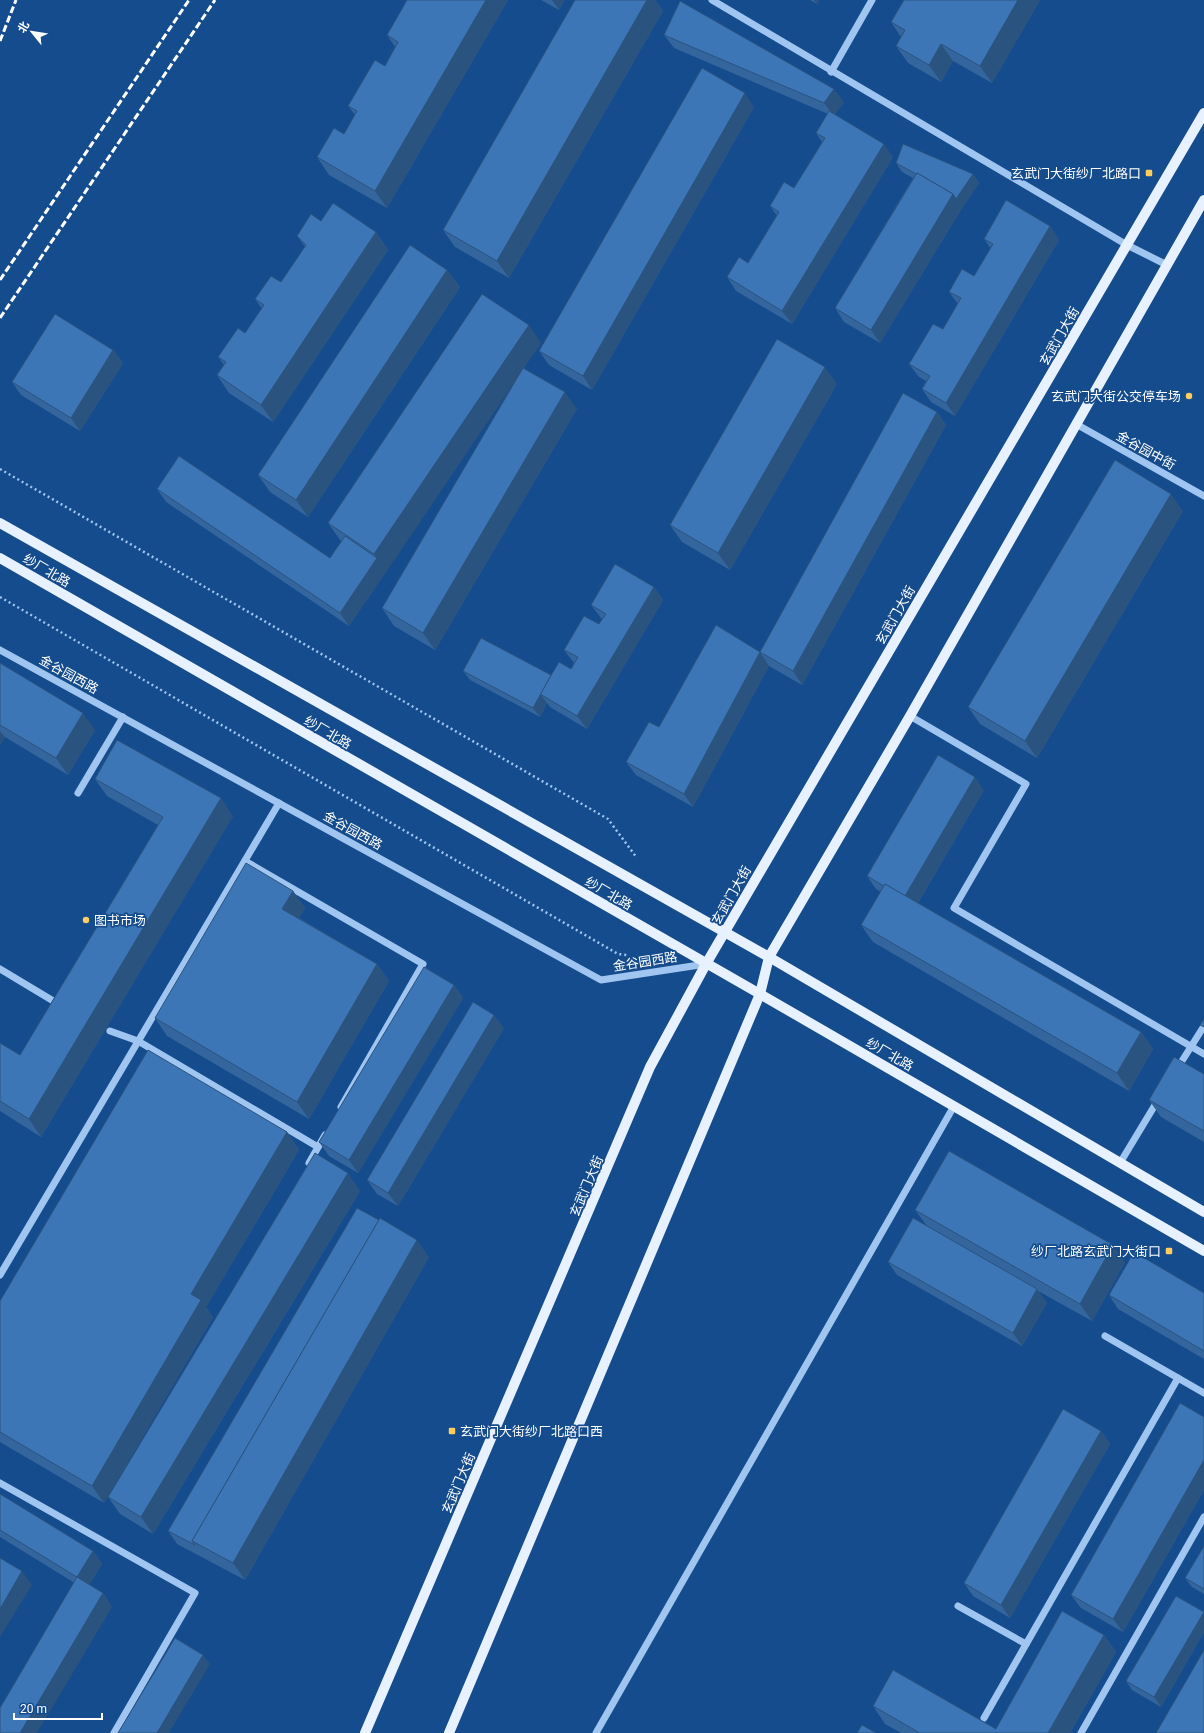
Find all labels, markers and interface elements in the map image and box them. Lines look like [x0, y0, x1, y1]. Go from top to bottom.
north arrow [12, 12, 52, 52]
text: 北 [15, 19, 32, 35]
place label: 玄武门大街纱厂北路口 [1011, 166, 1141, 181]
marker: 玄武门大街纱厂北路口 [1144, 168, 1154, 178]
street label: 玄武门大街 [1037, 304, 1082, 368]
place label: 玄武门大街公交停车场 [1051, 389, 1181, 404]
marker: 玄武门大街公交停车场 [1184, 391, 1194, 401]
street label: 金谷园中街 [1114, 428, 1178, 473]
street label: 纱厂北路 [20, 551, 73, 590]
street label: 玄武门大街 [873, 583, 918, 647]
street label: 金谷园西路 [37, 652, 101, 697]
street label: 纱厂北路 [301, 713, 354, 752]
street label: 金谷园西路 [321, 808, 385, 853]
street label: 玄武门大街 [709, 863, 754, 927]
street label: 纱厂北路 [582, 874, 635, 913]
place label: 图书市场 [94, 913, 146, 928]
marker: 图书市场 [81, 915, 91, 925]
street label: 金谷园西路 [612, 949, 678, 974]
street label: 纱厂北路 [863, 1035, 916, 1074]
street label: 玄武门大街 [567, 1153, 606, 1219]
place label: 纱厂北路玄武门大街口 [1031, 1244, 1161, 1259]
marker: 纱厂北路玄武门大街口 [1164, 1246, 1174, 1256]
place label: 玄武门大街纱厂北路口西 [460, 1424, 603, 1439]
marker: 玄武门大街纱厂北路口西 [447, 1426, 457, 1436]
street label: 玄武门大街 [439, 1450, 478, 1516]
scale bar [14, 1695, 102, 1721]
text: 20 m [20, 1702, 47, 1716]

